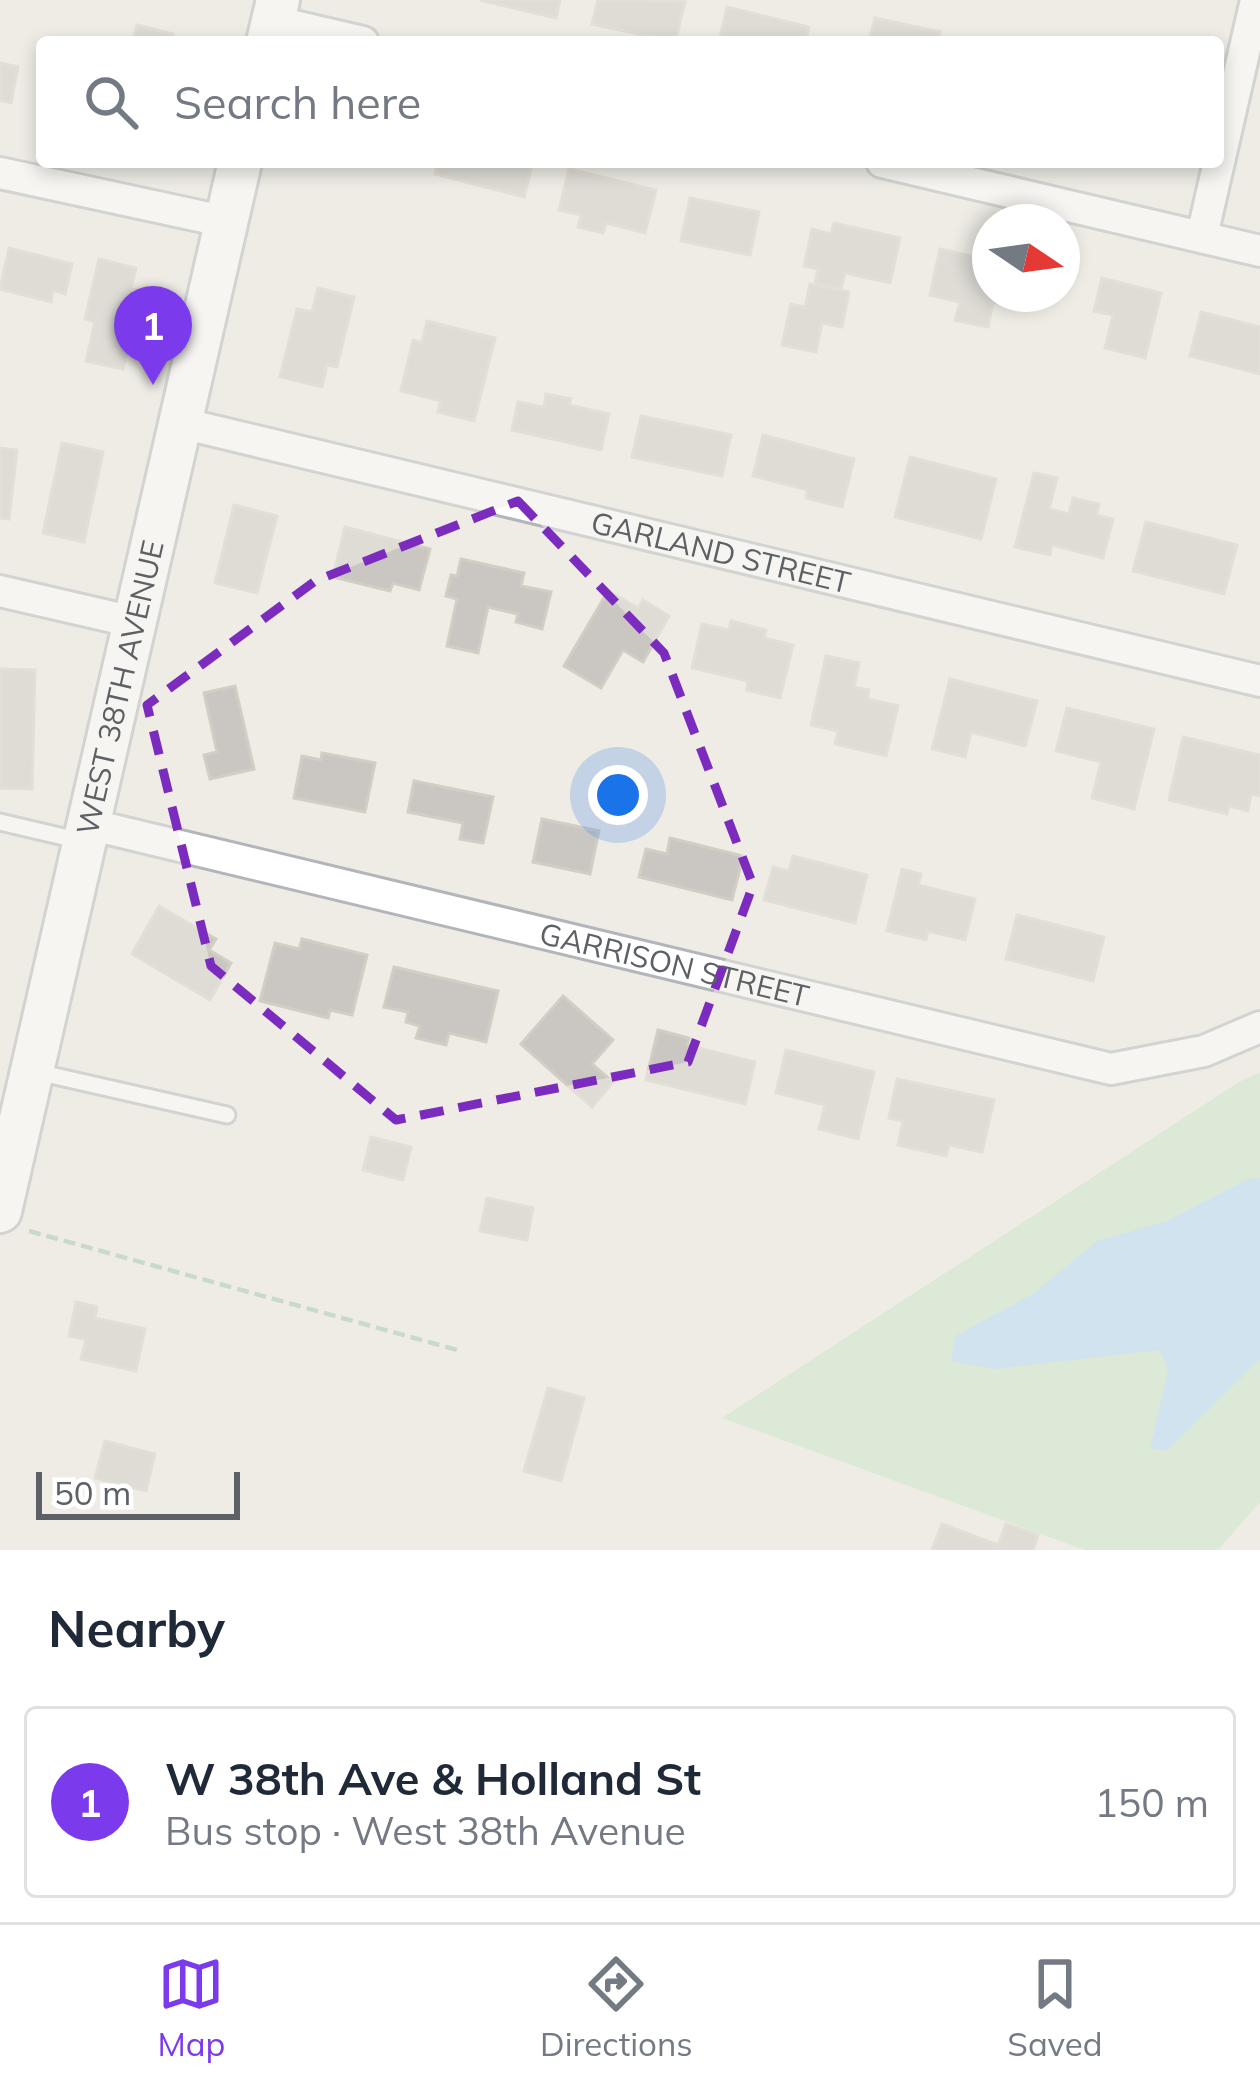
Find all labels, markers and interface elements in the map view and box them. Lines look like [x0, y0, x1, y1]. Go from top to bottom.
search box [36, 36, 1224, 168]
icon: search [78, 69, 144, 135]
text: Search here [174, 74, 421, 130]
north arrow [972, 204, 1080, 312]
pin: 1 [114, 286, 192, 385]
street label: GARLAND STREET [587, 503, 854, 601]
street label: WEST 38TH AVENUE [68, 537, 172, 838]
your location [588, 765, 648, 825]
street label: GARRISON STREET [536, 914, 813, 1015]
scale bar [36, 1466, 240, 1519]
text: 50 m [54, 1472, 131, 1513]
text: Nearby [48, 1596, 225, 1660]
text: W 38th Ave & Holland St [165, 1750, 701, 1806]
text: 1 [78, 1778, 102, 1827]
text: 150 m [1094, 1778, 1209, 1827]
text: Bus stop · West 38th Avenue [165, 1806, 686, 1855]
tab: Map [157, 1951, 225, 2064]
tab: Directions [540, 1951, 693, 2064]
tab: Saved [1007, 1951, 1103, 2064]

